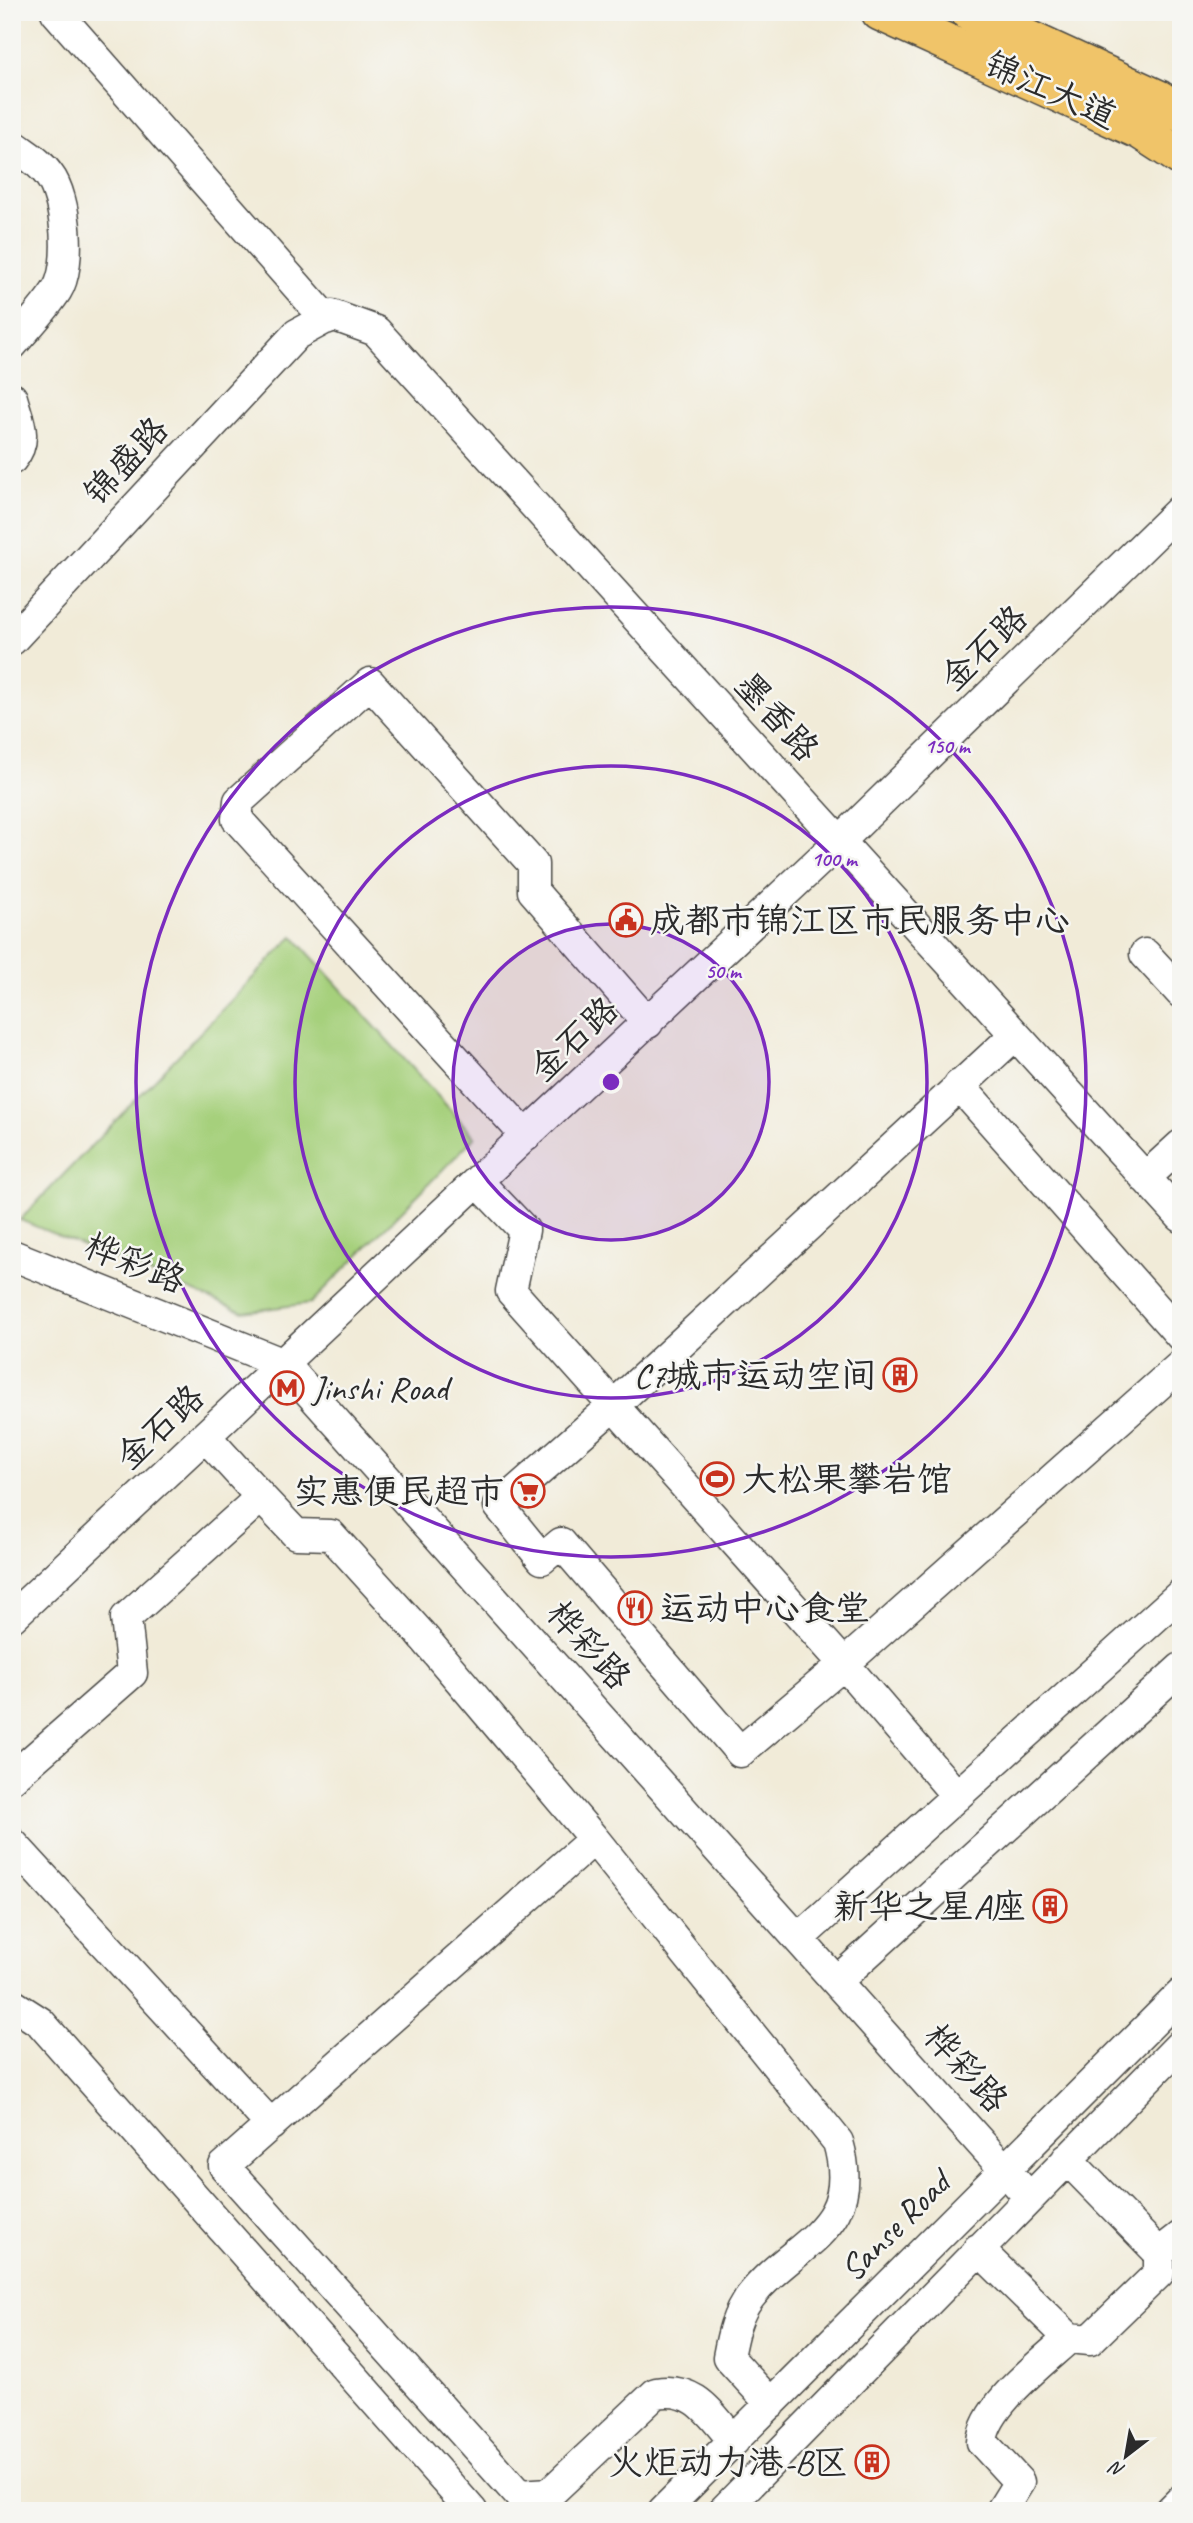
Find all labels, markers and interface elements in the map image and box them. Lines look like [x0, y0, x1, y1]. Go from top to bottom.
street label: 锦江大道 [978, 41, 1124, 139]
street label: 锦盛路 [74, 407, 178, 515]
street label: 金石路 [931, 595, 1037, 701]
street label: 墨香路 [725, 663, 829, 771]
text: 150 m [924, 733, 972, 759]
text: 100 m [811, 846, 859, 872]
place label: 成都市锦江区市民服务中心 [650, 898, 1070, 943]
public building icon: 成都市锦江区市民服务中心 [607, 901, 645, 939]
text: 50 m [705, 958, 743, 984]
street label: 金石路 [520, 987, 628, 1091]
centre of rings [599, 1070, 623, 1094]
street label: 桦彩路 [78, 1222, 192, 1304]
place label: C7城市运动空间 [634, 1353, 876, 1398]
building icon: C7城市运动空间 [881, 1356, 919, 1394]
place label: Jinshi Road [310, 1366, 453, 1411]
metro station icon: Jinshi Road [268, 1369, 306, 1407]
street label: 金石路 [106, 1375, 214, 1479]
place label: 大松果攀岩馆 [742, 1457, 952, 1502]
sports icon: 大松果攀岩馆 [698, 1460, 736, 1498]
place label: 实惠便民超市 [294, 1469, 504, 1514]
supermarket icon: 实惠便民超市 [509, 1472, 547, 1510]
place label: 运动中心食堂 [660, 1586, 870, 1631]
restaurant icon: 运动中心食堂 [616, 1589, 654, 1627]
street label: 桦彩路 [537, 1591, 641, 1699]
place label: 新华之星A座 [833, 1884, 1026, 1929]
building icon: 新华之星A座 [1031, 1887, 1069, 1925]
street label: 桦彩路 [914, 2014, 1018, 2122]
street label: Sanse Road [830, 2157, 964, 2291]
north arrow [1092, 2422, 1162, 2492]
place label: 火炬动力港-B区 [608, 2440, 848, 2485]
building icon: 火炬动力港-B区 [853, 2443, 891, 2481]
text: N [1104, 2455, 1129, 2483]

